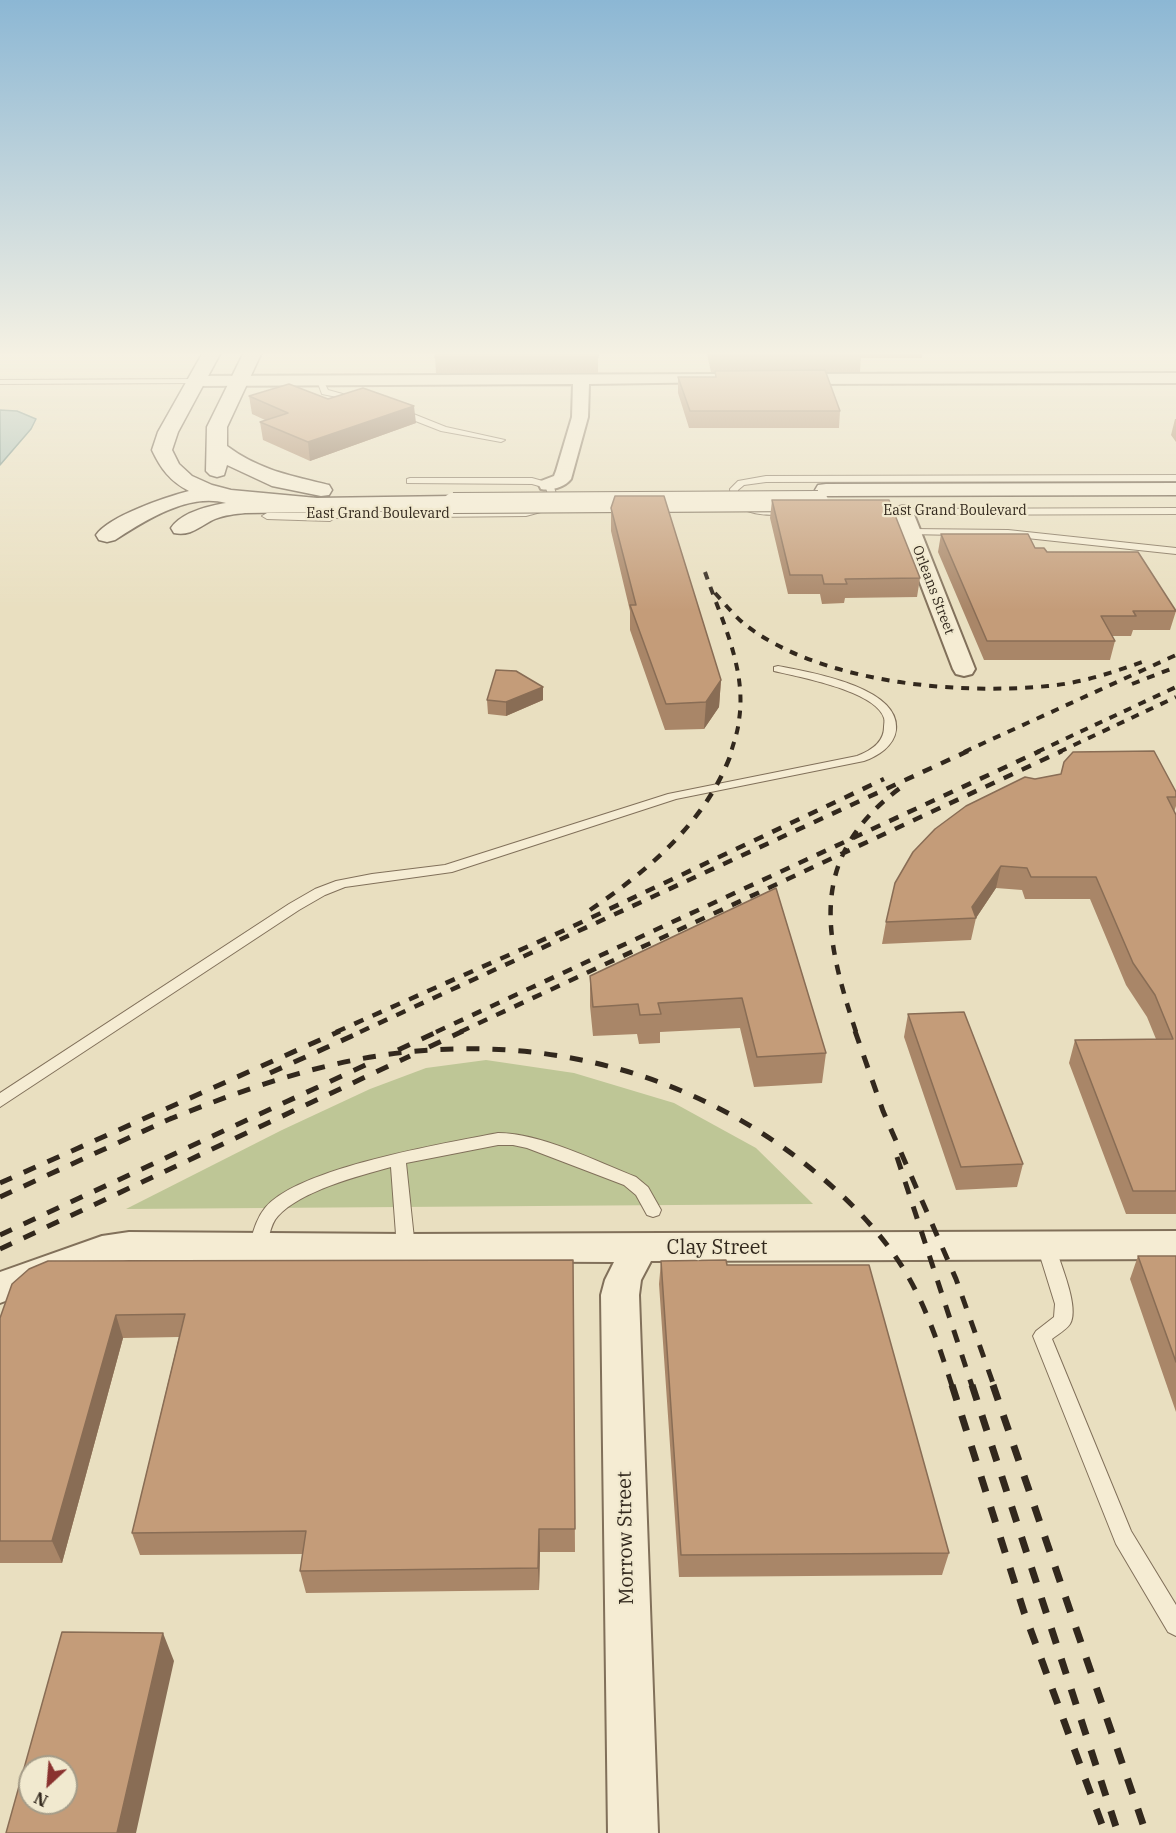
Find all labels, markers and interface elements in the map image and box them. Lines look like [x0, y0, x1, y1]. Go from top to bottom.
street label: East Grand Boulevard [883, 503, 1027, 519]
street label: East Grand Boulevard [306, 506, 450, 522]
street label: Orleans Street [908, 543, 958, 637]
street label: Clay Street [666, 1236, 768, 1260]
street label: Morrow Street [613, 1471, 639, 1605]
north arrow [18, 1755, 78, 1815]
text: N [31, 1788, 51, 1811]

